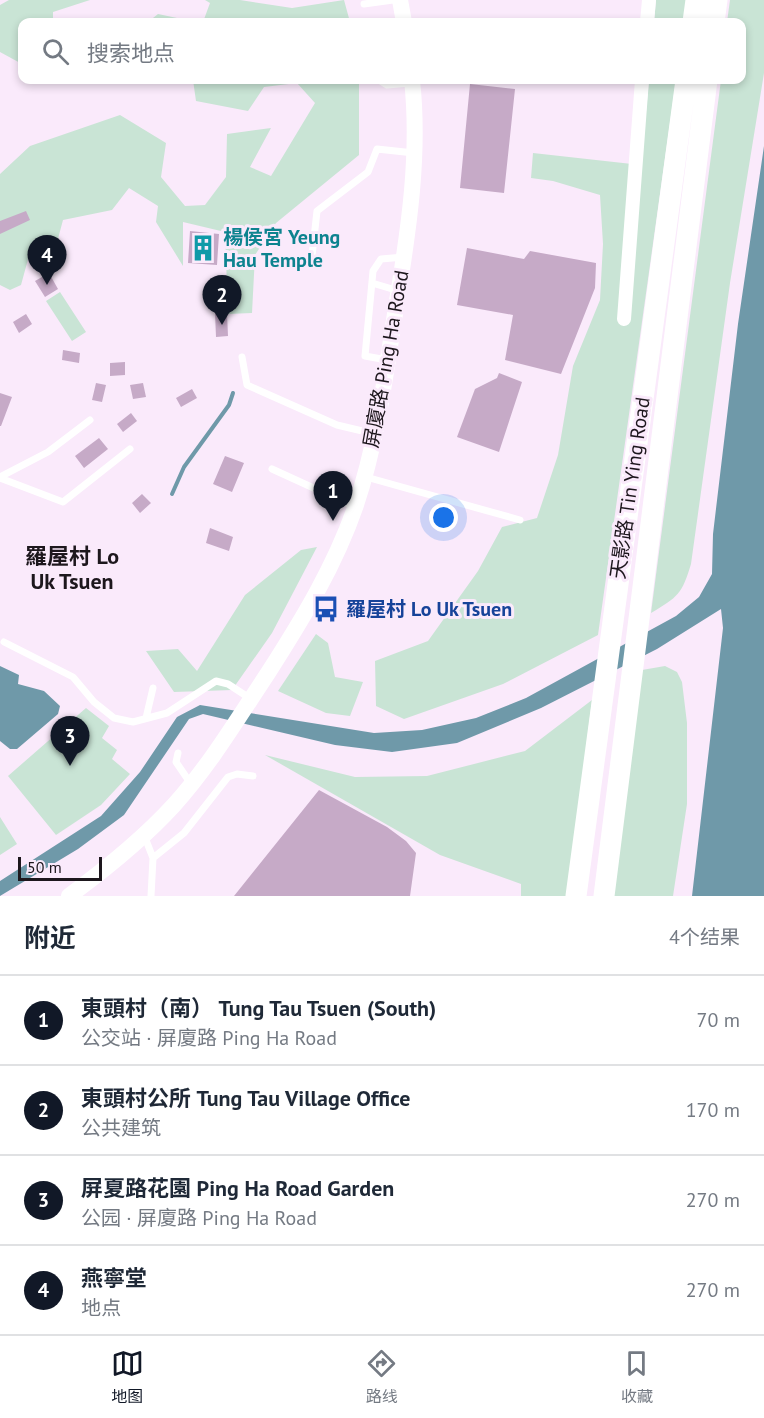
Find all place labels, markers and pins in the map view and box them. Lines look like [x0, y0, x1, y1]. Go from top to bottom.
place label: 楊侯宮 Yeung Hau Temple [223, 224, 340, 273]
building icon: 楊侯宮 Yeung Hau Temple [188, 233, 218, 263]
pin: 4 [28, 236, 66, 285]
pin: 2 [202, 276, 242, 325]
pin: 1 [314, 472, 352, 521]
bus stop icon: 羅屋村 Lo Uk Tsuen [311, 594, 341, 624]
place label: 羅屋村 Lo Uk Tsuen [346, 596, 512, 622]
pin: 3 [50, 716, 90, 766]

